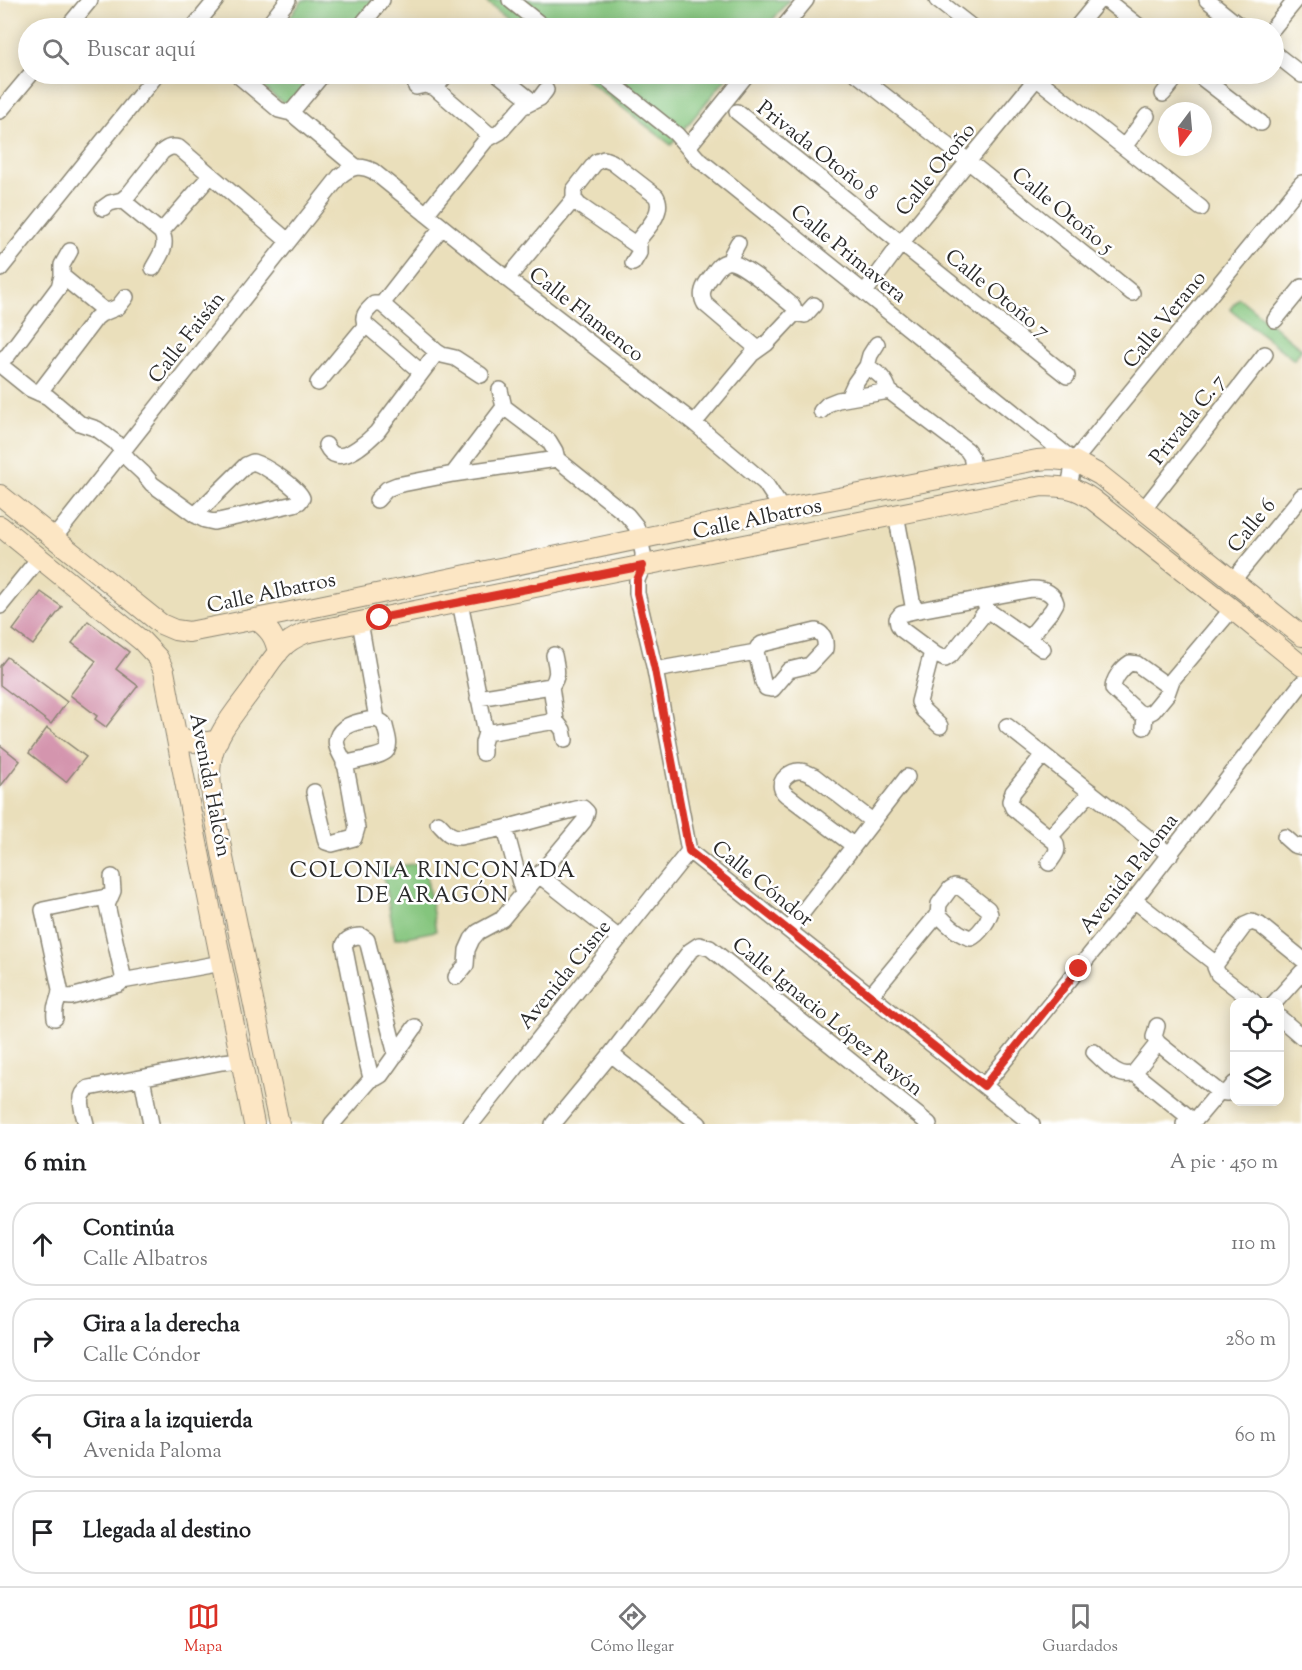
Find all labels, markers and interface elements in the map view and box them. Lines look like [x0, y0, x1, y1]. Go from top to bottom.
search box [18, 18, 1284, 84]
icon: search [39, 35, 72, 68]
text: Buscar aquí [87, 35, 196, 67]
street label: Privada Otoño 8 [750, 95, 884, 209]
north arrow [1158, 102, 1212, 156]
street label: Calle Otoño [890, 117, 984, 223]
street label: Calle Otoño 5 [1004, 161, 1119, 262]
street label: Calle Primavera [783, 198, 913, 311]
street label: Calle Otoño 7 [938, 243, 1056, 347]
street label: Calle Flamenco [522, 261, 650, 370]
street label: Calle Verano [1117, 265, 1214, 376]
street label: Calle Faisán [142, 286, 233, 391]
street label: Privada C. 7 [1144, 368, 1234, 472]
street label: Calle Albatros [690, 492, 825, 548]
street label: Calle 6 [1221, 493, 1284, 560]
street label: Calle Albatros [204, 566, 339, 622]
route start [366, 604, 392, 630]
street label: Avenida Halcón [180, 711, 238, 860]
street label: Avenida Paloma [1073, 807, 1186, 941]
street label: Calle Cóndor [704, 834, 819, 935]
district label: COLONIA RINCONADA DE ARAGÓN [289, 856, 577, 913]
street label: Avenida Cisne [512, 914, 619, 1036]
street label: Calle Ignacio López Rayón [725, 931, 929, 1104]
route end [1065, 955, 1091, 981]
map controls [1230, 998, 1284, 1106]
button: locate [1230, 998, 1284, 1052]
button: layers [1230, 1052, 1284, 1106]
text: 6 min [24, 1145, 87, 1182]
text: A pie · 450 m [1170, 1149, 1278, 1178]
text: Continúa [83, 1214, 174, 1246]
icon: ahead [26, 1228, 59, 1261]
text: 110 m [1231, 1230, 1276, 1259]
text: Calle Albatros [83, 1246, 208, 1275]
text: Gira a la derecha [83, 1310, 240, 1342]
icon: right [26, 1324, 59, 1357]
text: 280 m [1225, 1326, 1276, 1355]
text: Calle Cóndor [83, 1342, 200, 1371]
text: Gira a la izquierda [83, 1406, 253, 1438]
icon: left [26, 1420, 59, 1453]
text: 60 m [1235, 1422, 1276, 1451]
text: Avenida Paloma [83, 1438, 222, 1467]
icon: arrive [26, 1516, 59, 1549]
text: Llegada al destino [83, 1516, 251, 1548]
tab: Mapa [184, 1600, 222, 1659]
tab: Cómo llegar [590, 1600, 674, 1659]
tab: Guardados [1042, 1600, 1118, 1659]

